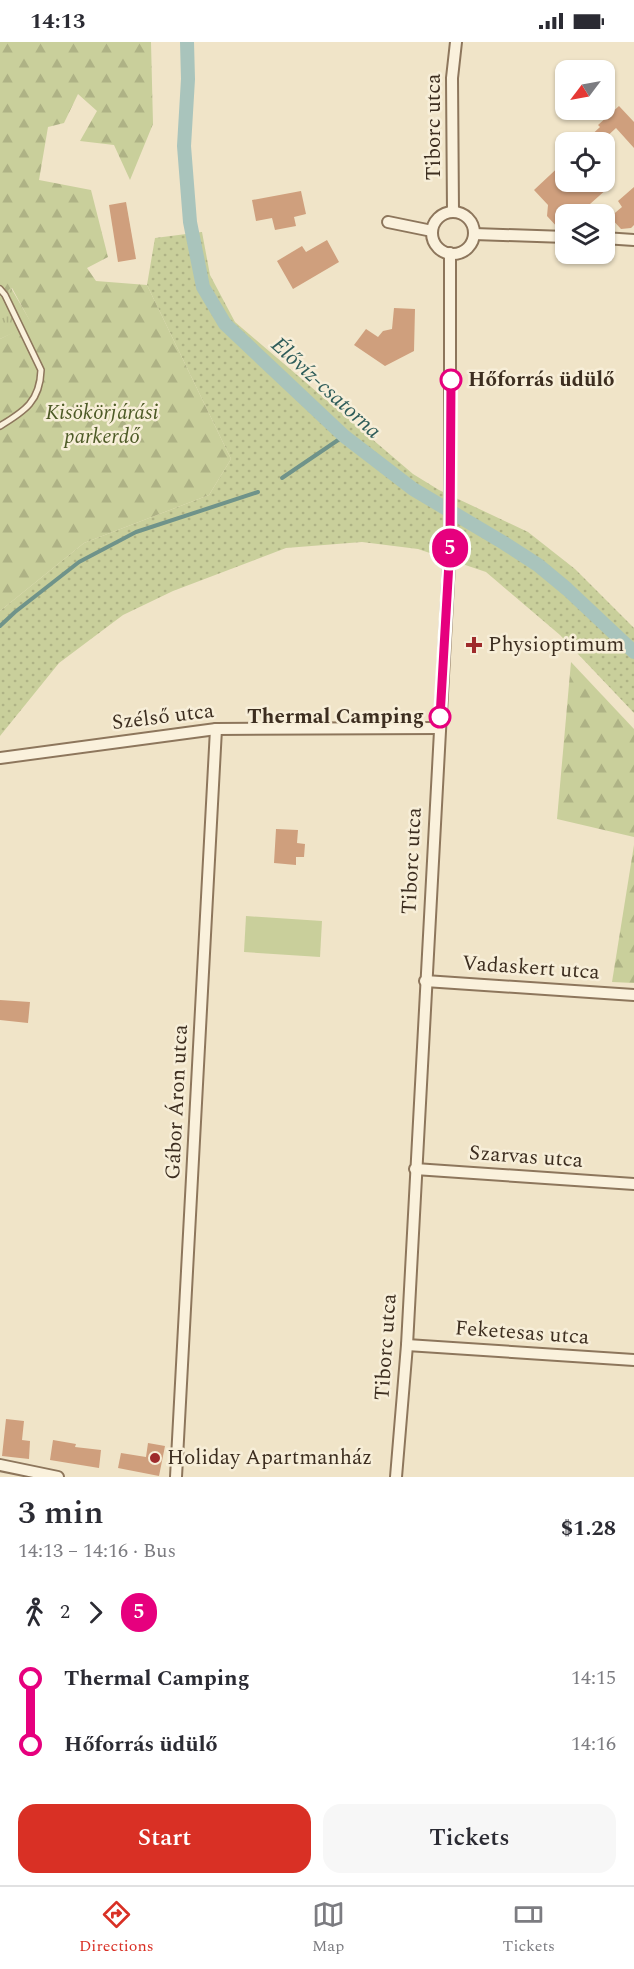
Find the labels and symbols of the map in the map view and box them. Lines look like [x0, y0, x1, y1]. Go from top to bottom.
north arrow [555, 60, 615, 120]
street label: Tiborc utca [418, 73, 450, 181]
water label: Élővíz-csatorna [263, 329, 389, 447]
place label: Hőforrás üdülő [468, 364, 615, 396]
marker: Hőforrás üdülő [440, 369, 462, 391]
park label: Kisökörjárási parkerdő [46, 397, 158, 453]
line badge: 5 [430, 528, 470, 568]
place label: Physioptimum [488, 629, 624, 661]
marker: Physioptimum [465, 636, 483, 654]
street label: Szélső utca [110, 695, 217, 739]
place label: Thermal Camping [247, 701, 424, 733]
marker: Thermal Camping [429, 706, 451, 728]
street label: Tiborc utca [393, 806, 431, 915]
street label: Vadaskert utca [461, 947, 602, 989]
street label: Gábor Áron utca [157, 1023, 197, 1180]
street label: Szarvas utca [468, 1137, 585, 1177]
street label: Tiborc utca [366, 1292, 406, 1402]
street label: Feketesas utca [454, 1312, 591, 1354]
place label: Holiday Apartmanház [167, 1442, 372, 1474]
marker: Holiday Apartmanház [148, 1451, 162, 1465]

